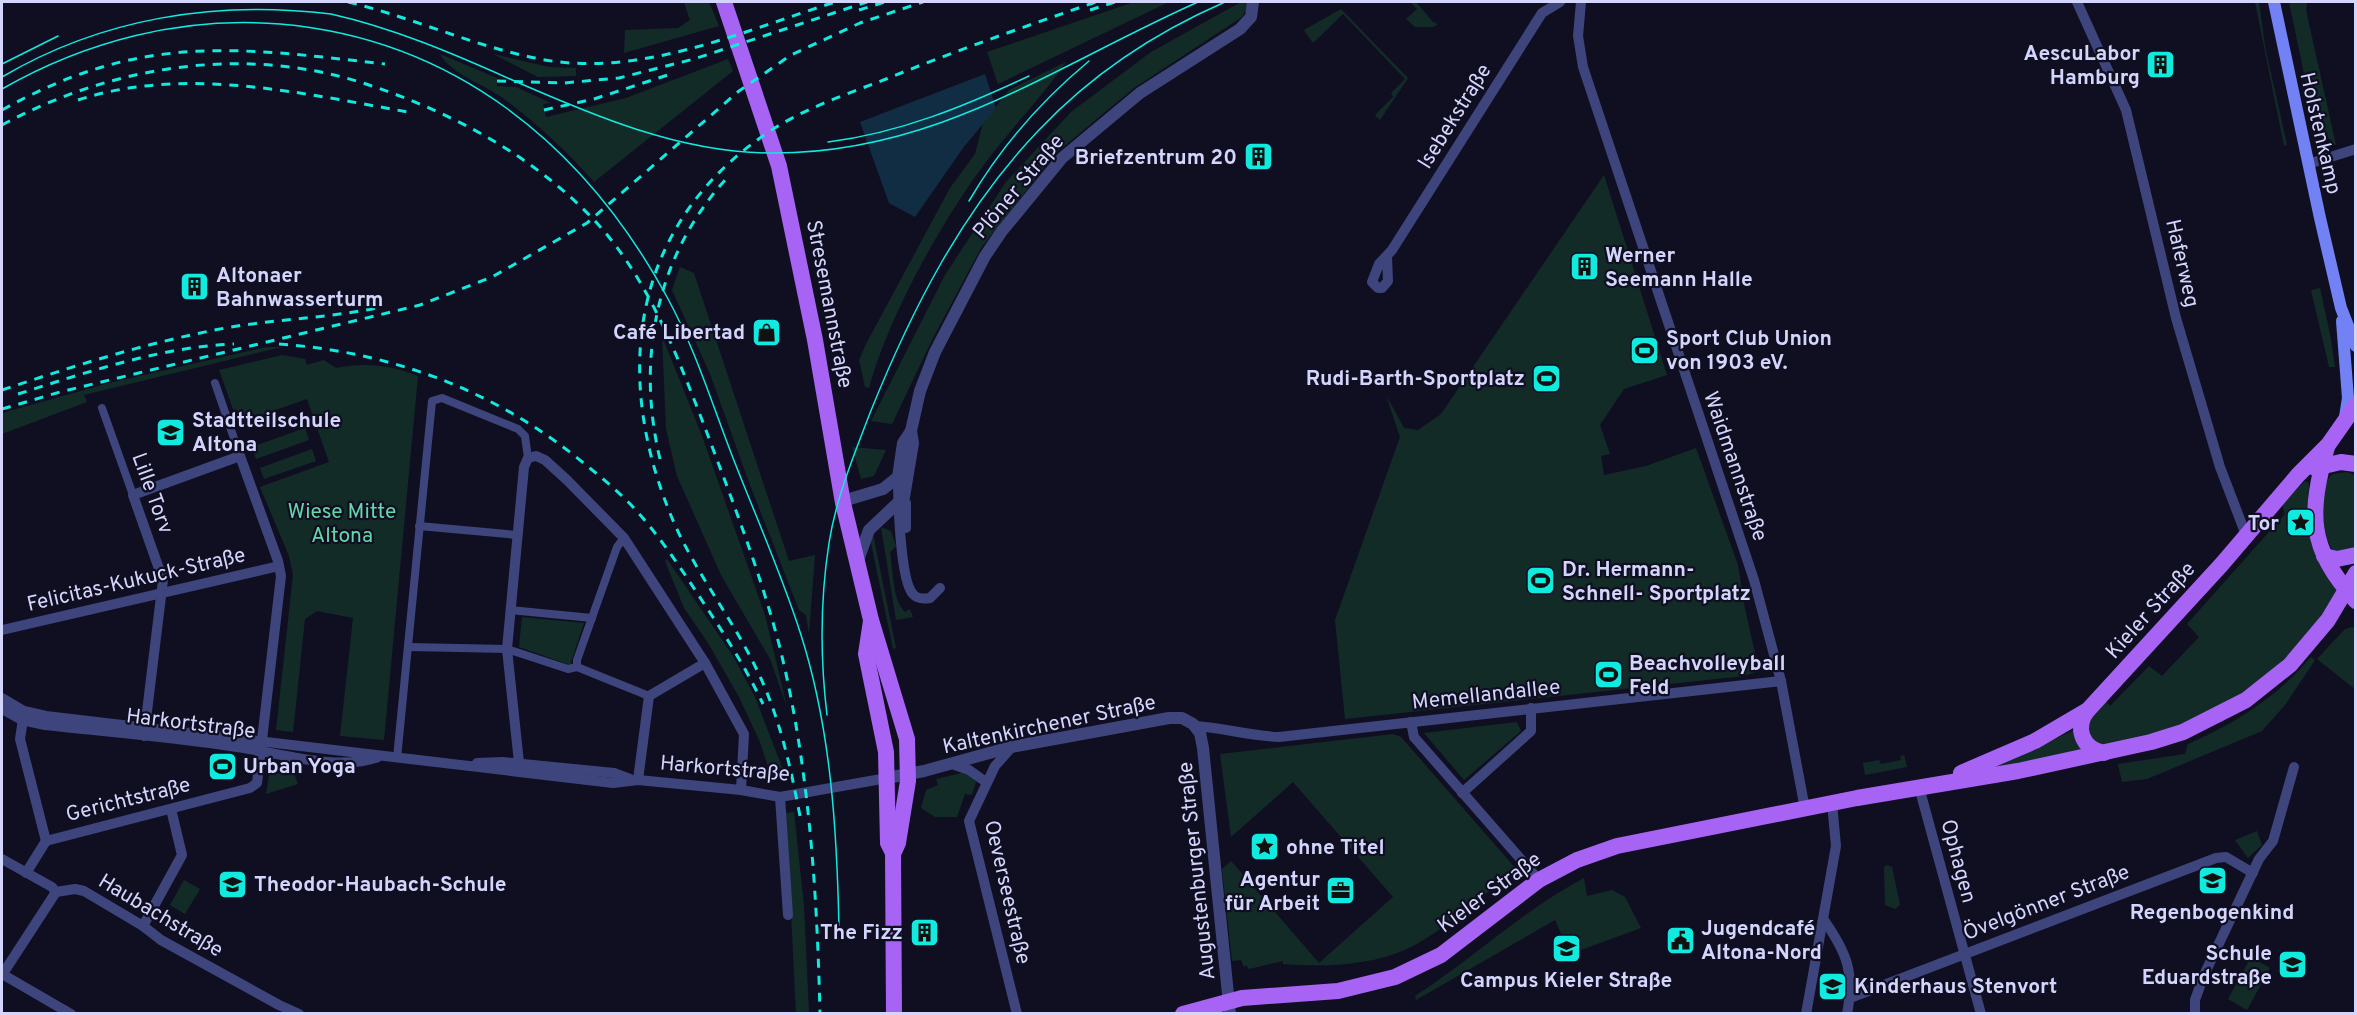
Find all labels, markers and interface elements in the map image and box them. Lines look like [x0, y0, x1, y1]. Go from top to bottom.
place label: AescuLabor Hamburg [2024, 41, 2140, 92]
building icon: AescuLabor Hamburg [2145, 49, 2177, 81]
street label: Isebekstraße [1412, 59, 1498, 174]
street label: Holstenkamp [2292, 70, 2347, 197]
street label: Plöner Straße [967, 129, 1071, 245]
building icon: Briefzentrum 20 [1242, 141, 1274, 173]
place label: Briefzentrum 20 [1075, 145, 1237, 172]
street label: Haferweg [2158, 217, 2205, 310]
street label: Stresemannstraße [799, 218, 858, 391]
place label: Werner Seemann Halle [1605, 243, 1753, 294]
building icon: Werner Seemann Halle [1568, 251, 1600, 283]
place label: Altonaer Bahnwasserturm [216, 263, 383, 314]
building icon: Altonaer Bahnwasserturm [179, 271, 211, 303]
shop icon: Café Libertad [750, 316, 782, 348]
place label: Café Libertad [613, 320, 745, 347]
place label: Sport Club Union von 1903 eV. [1666, 326, 1832, 377]
sports icon: Sport Club Union von 1903 eV. [1629, 334, 1661, 366]
sports icon: Rudi-Barth-Sportplatz [1530, 362, 1562, 394]
place label: Rudi-Barth-Sportplatz [1306, 366, 1525, 393]
street label: Waidmannstraße [1696, 388, 1773, 545]
place label: Stadtteilschule Altona [192, 408, 341, 459]
school or university icon: Stadtteilschule Altona [155, 416, 187, 448]
street label: Lille Torv [124, 449, 179, 538]
park label: Wiese Mitte Altona [288, 499, 396, 550]
place icon: Tor [2284, 507, 2316, 539]
place label: Tor [2248, 511, 2279, 538]
street label: Felicitas-Kukuck-Straße [24, 542, 248, 619]
place label: Dr. Hermann- Schnell- Sportplatz [1562, 557, 1751, 608]
street label: Kieler Straße [2100, 557, 2202, 665]
sports icon: Dr. Hermann- Schnell- Sportplatz [1525, 565, 1557, 597]
place label: Beachvolleyball Feld [1629, 651, 1786, 702]
sports icon: Beachvolleyball Feld [1592, 659, 1624, 691]
street label: Memellandallee [1411, 674, 1562, 717]
street label: Kaltenkirchener Straße [940, 690, 1158, 761]
street label: Harkortstraße [125, 703, 257, 746]
sports icon: Urban Yoga [206, 750, 238, 782]
street label: Harkortstraße [659, 750, 791, 789]
place label: Urban Yoga [243, 754, 356, 781]
street label: Augustenburger Straße [1173, 760, 1222, 981]
street label: Gerichtstraße [63, 772, 194, 829]
street label: Ophagen [1933, 817, 1982, 906]
street label: Oeverseestraße [977, 818, 1036, 967]
place icon: ohne Titel [1249, 831, 1281, 863]
place label: ohne Titel [1286, 835, 1385, 862]
street label: Kieler Straße [1433, 847, 1547, 940]
street label: Övelgönner Straße [1959, 859, 2134, 948]
school or university icon: Regenbogenkind [2196, 865, 2228, 897]
place label: Agentur für Arbeit [1225, 867, 1320, 918]
street label: Haubachstraße [93, 868, 228, 964]
school or university icon: Theodor-Haubach-Schule [217, 868, 249, 900]
place label: Theodor-Haubach-Schule [254, 872, 507, 899]
office icon: Agentur für Arbeit [1325, 875, 1357, 907]
place label: Regenbogenkind [2130, 900, 2294, 927]
building icon: The Fizz [908, 916, 940, 948]
place label: Jugendcafé Altona-Nord [1701, 916, 1822, 967]
place label: The Fizz [820, 920, 903, 947]
public building icon: Jugendcafé Altona-Nord [1664, 924, 1696, 956]
school or university icon: Campus Kieler Straße [1550, 933, 1582, 965]
place label: Schule Eduardstraße [2142, 941, 2272, 992]
school or university icon: Schule Eduardstraße [2277, 949, 2309, 981]
place label: Campus Kieler Straße [1460, 968, 1672, 995]
school or university icon: Kinderhaus Stenvort [1817, 970, 1849, 1002]
place label: Kinderhaus Stenvort [1854, 974, 2057, 1001]

